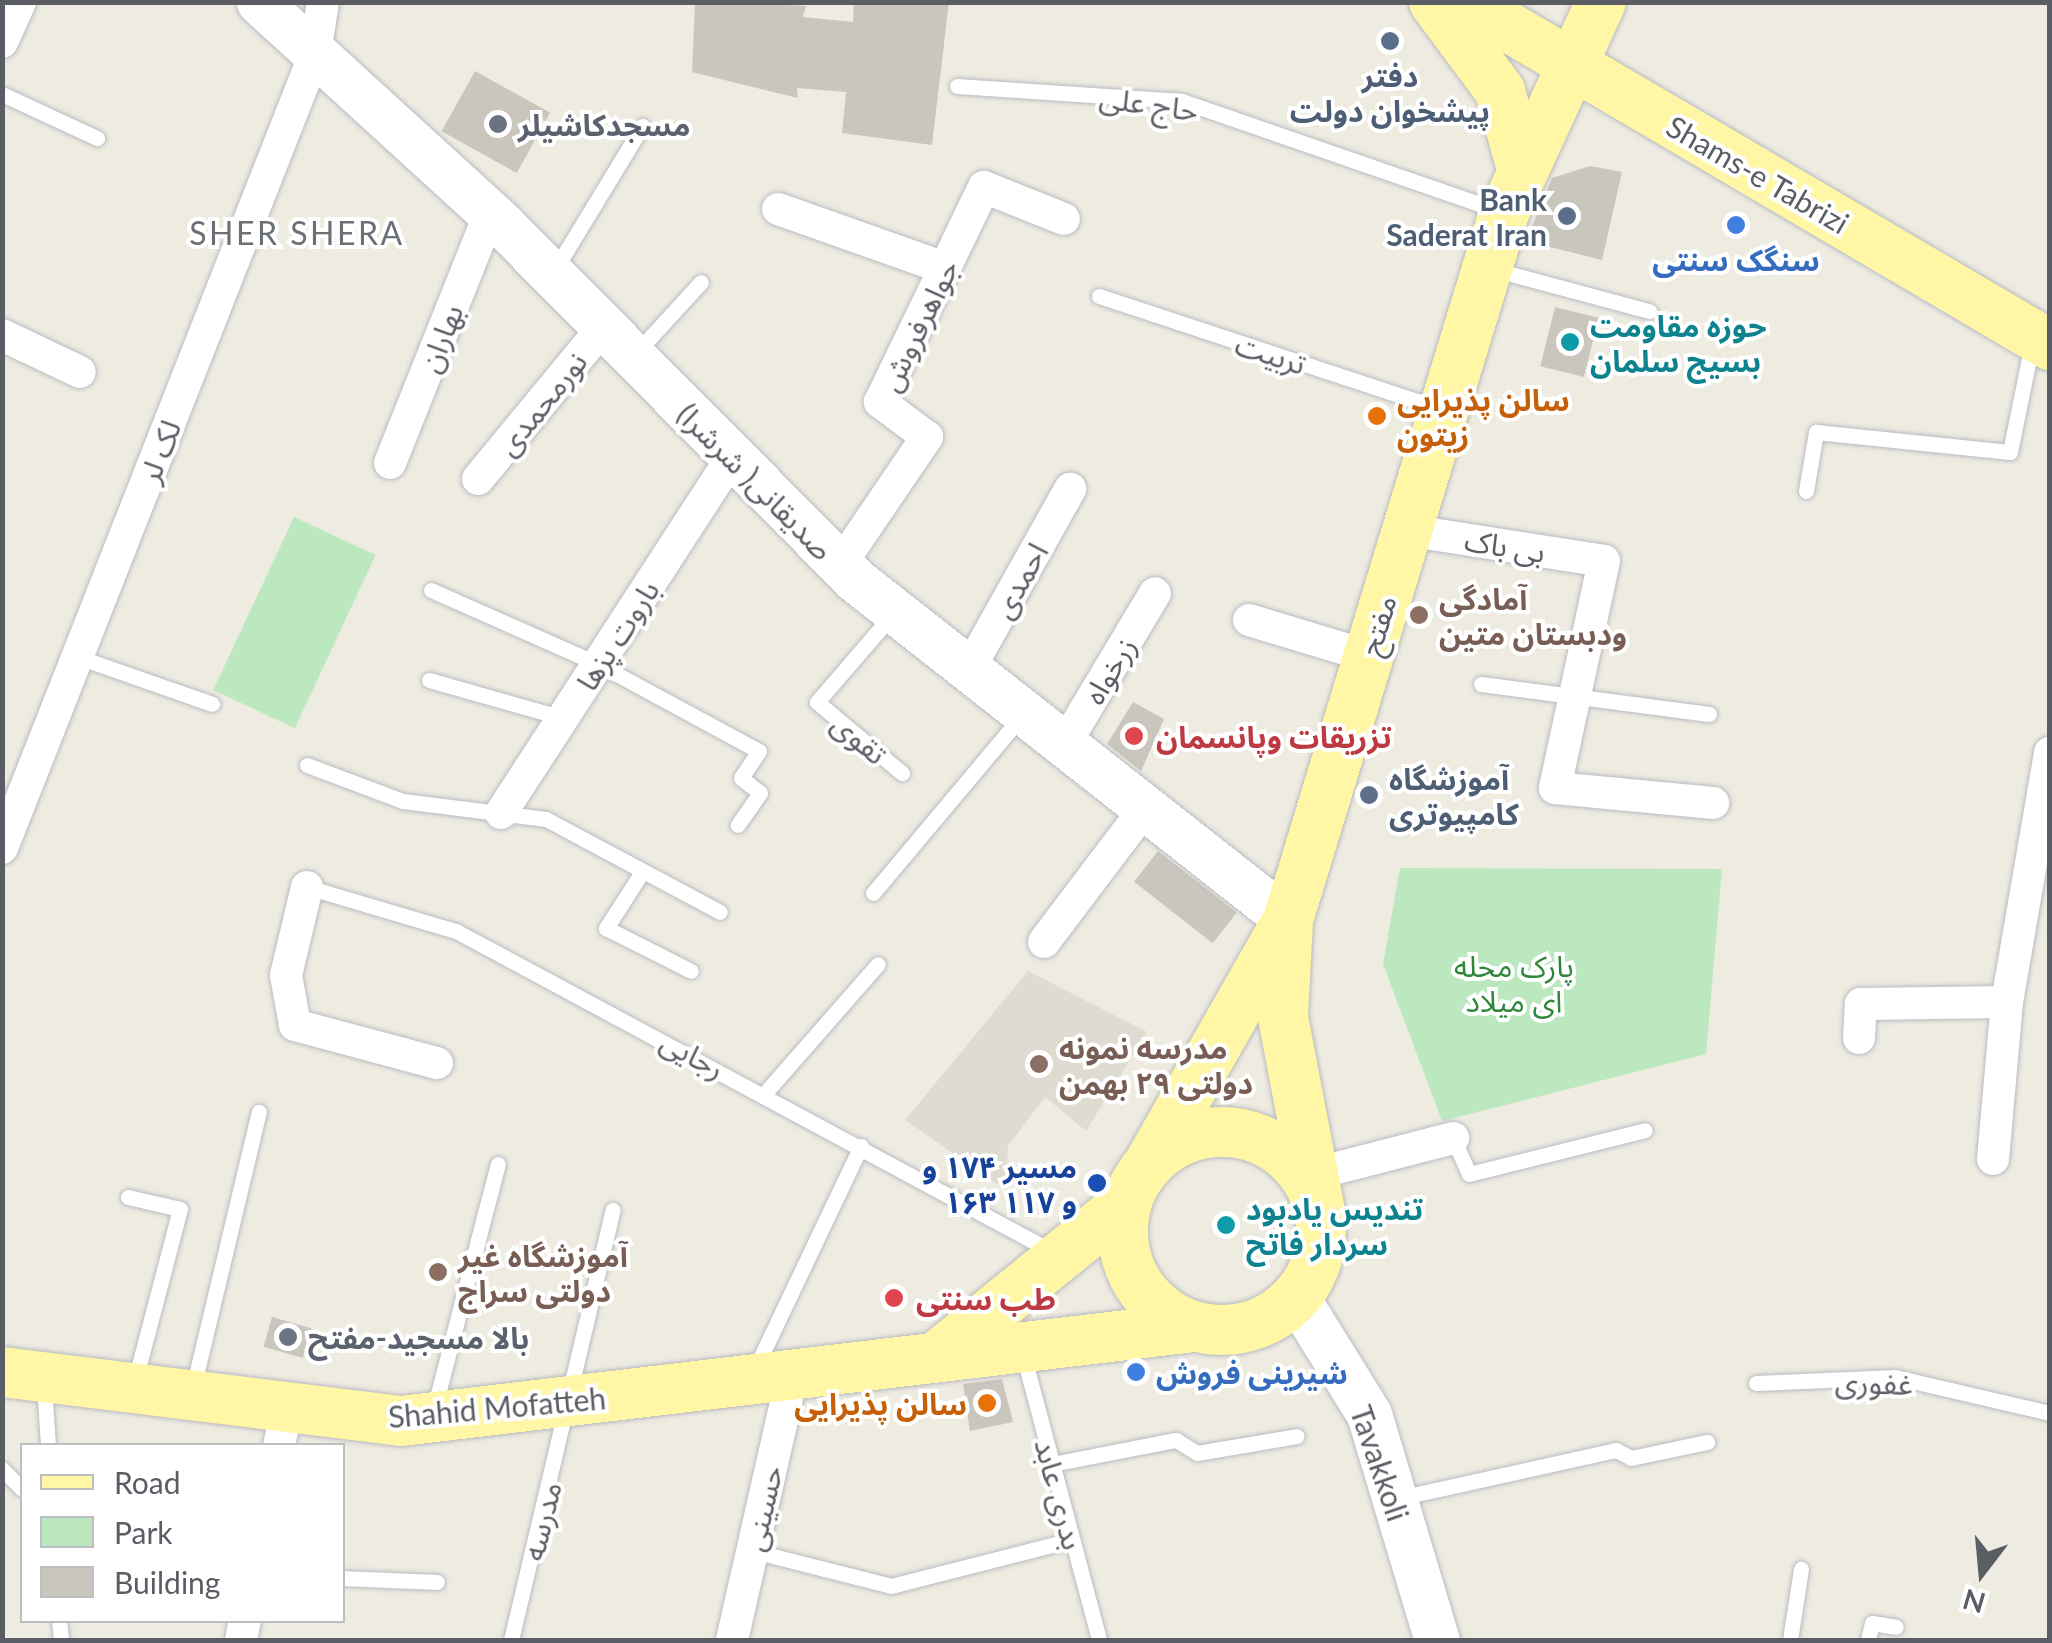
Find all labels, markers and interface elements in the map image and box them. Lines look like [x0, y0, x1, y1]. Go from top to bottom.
marker: دفتر پیشخوان دولت [1379, 30, 1401, 52]
place label: دفتر پیشخوان دولت [1290, 57, 1490, 128]
street label: حاج علی [1097, 78, 1201, 128]
place label: مسجدکاشیلر [518, 106, 691, 142]
street label: Shams-e Tabrizi [1660, 107, 1856, 241]
marker: مسجدکاشیلر [487, 113, 509, 135]
place label: Bank Saderat Iran [1386, 181, 1547, 252]
marker: Bank Saderat Iran [1556, 205, 1578, 227]
district label: SHER SHERA [189, 214, 405, 252]
marker: سنگک سنتی [1725, 214, 1747, 236]
place label: سنگک سنتی [1652, 241, 1820, 277]
street label: جواهرفروش [871, 253, 965, 397]
street label: بهاران [410, 299, 470, 377]
place label: حوزه مقاومت بسیج سلمان [1590, 307, 1767, 378]
street label: تربیت [1231, 325, 1311, 381]
marker: حوزه مقاومت بسیج سلمان [1559, 331, 1581, 353]
street label: نورمحمدی [488, 344, 594, 462]
place label: سالن پذیرایی زیتون [1397, 381, 1570, 452]
street label: (شرشرا )صدیقانی [671, 396, 841, 566]
marker: سالن پذیرایی زیتون [1366, 405, 1388, 427]
street label: لک لر [130, 414, 188, 488]
street label: بی باک [1462, 521, 1548, 569]
street label: احمدی [984, 536, 1054, 624]
street label: باروت پزها [568, 573, 666, 697]
place label: آمادگی ودبستان متین [1439, 580, 1627, 650]
street label: مفتح [1351, 590, 1403, 660]
marker: آمادگی ودبستان متین [1408, 604, 1430, 626]
street label: زرخواه [1075, 630, 1143, 710]
street label: تقوی [825, 705, 895, 771]
place label: تزریقات وپانسمان [1156, 718, 1392, 754]
marker: تزریقات وپانسمان [1121, 723, 1147, 749]
place label: آموزشگاه کامپیوتری [1389, 760, 1519, 830]
marker: آموزشگاه کامپیوتری [1358, 784, 1380, 806]
park label: پارک محله ای میلاد [1454, 947, 1574, 1018]
street label: رجایی [655, 1022, 731, 1086]
place label: مدرسه نمونه دولتی ۲۹ بهمن [1059, 1029, 1253, 1100]
marker: مدرسه نمونه دولتی ۲۹ بهمن [1028, 1053, 1050, 1075]
place label: مسیر ۱۷۴ و ۱۶۳ و ۱۱۷ [922, 1148, 1077, 1218]
marker: مسیر ۱۷۴ و ۱۶۳ و ۱۱۷ [1086, 1172, 1108, 1194]
place label: تندیس یادبود سردار فاتح [1246, 1190, 1423, 1260]
marker: تندیس یادبود سردار فاتح [1215, 1214, 1237, 1236]
place label: آموزشگاه غیر دولتی سراج [458, 1237, 628, 1308]
marker: آموزشگاه غیر دولتی سراج [427, 1261, 449, 1283]
place label: طب سنتی [916, 1280, 1056, 1316]
marker: طب سنتی [881, 1285, 907, 1311]
place label: بالا مسجید-مفتح [308, 1319, 529, 1355]
marker: بالا مسجید-مفتح [277, 1326, 299, 1348]
place label: شیرینی فروش [1156, 1354, 1348, 1390]
marker: شیرینی فروش [1125, 1361, 1147, 1383]
street label: غفوری [1834, 1363, 1914, 1401]
street label: Shahid Mofatteh [387, 1380, 607, 1434]
place label: سالن پذیرایی [794, 1385, 967, 1421]
marker: سالن پذیرایی [976, 1392, 998, 1414]
street label: Tavakkoli [1343, 1400, 1417, 1526]
street label: بدری عابد [1028, 1435, 1092, 1553]
legend [20, 1443, 345, 1623]
street label: حسینی [735, 1462, 789, 1554]
text: Road [114, 1464, 181, 1500]
street label: مدرسه [514, 1478, 568, 1564]
text: Park [114, 1514, 173, 1550]
north arrow [1932, 1523, 2032, 1623]
text: Building [114, 1564, 220, 1600]
text: N [1959, 1583, 1989, 1621]

